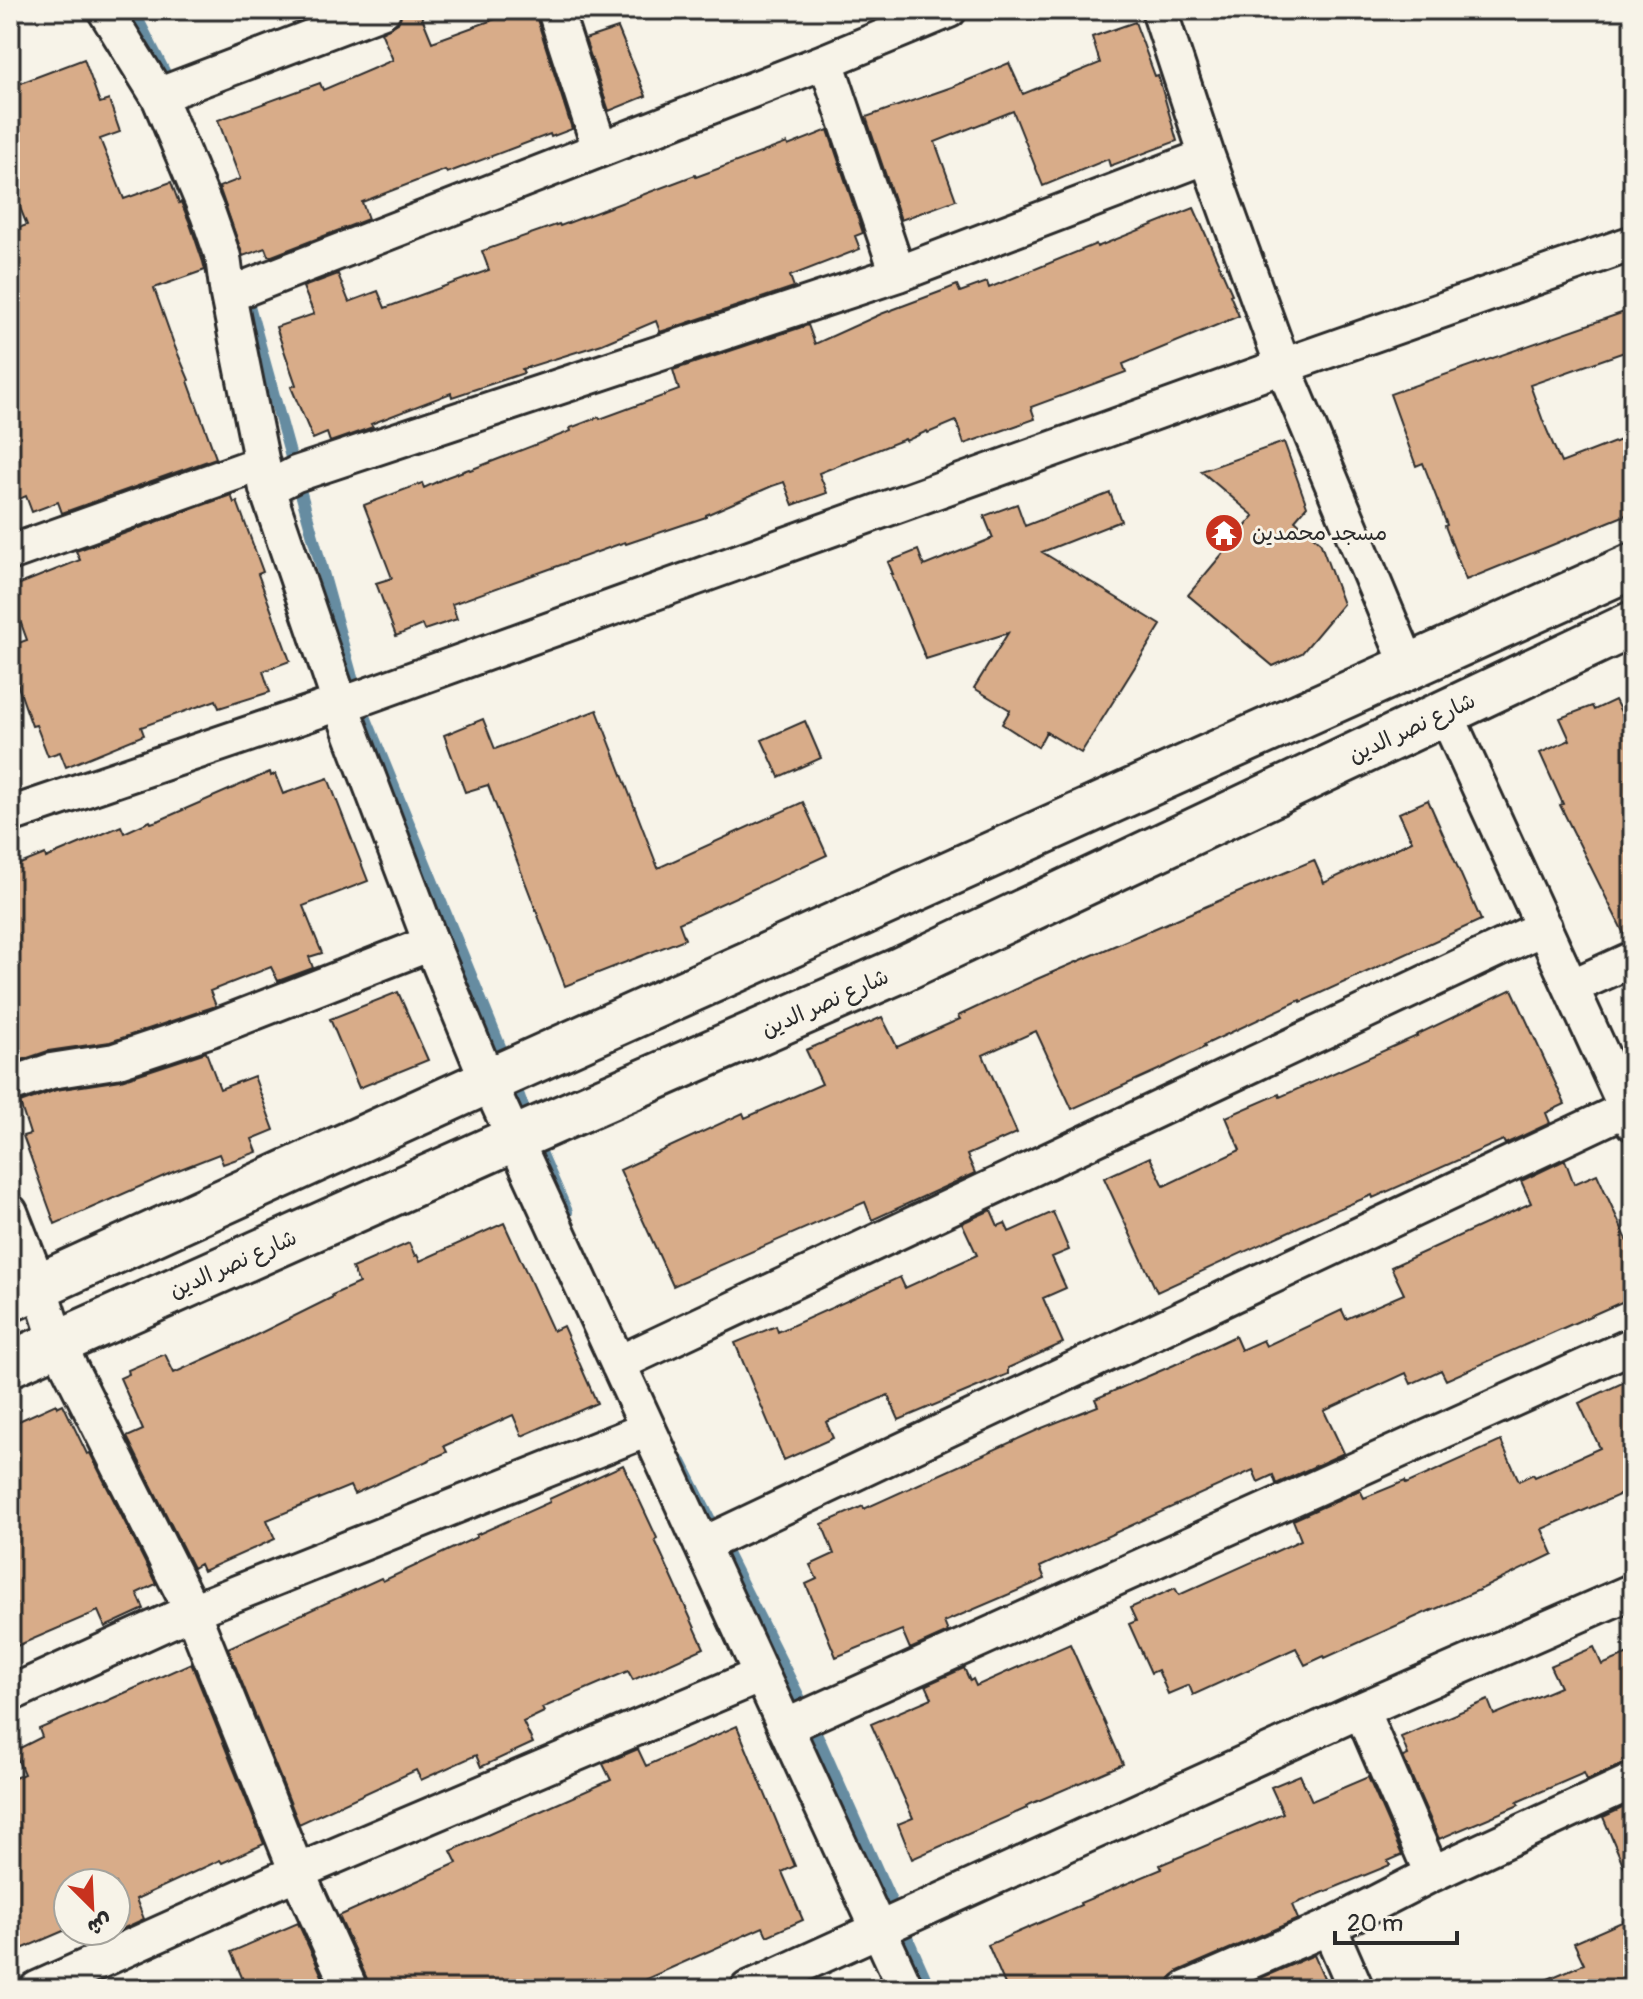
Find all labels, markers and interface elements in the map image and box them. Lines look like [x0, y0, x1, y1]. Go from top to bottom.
temple icon: مسجد محمدين [1203, 512, 1245, 554]
place label: مسجد محمدين [1252, 519, 1387, 547]
street label: شارع نصر الدين [1344, 686, 1480, 770]
street label: شارع نصر الدين [757, 962, 894, 1045]
street label: شارع نصر الدين [165, 1223, 302, 1306]
north arrow [52, 1867, 132, 1947]
scale bar [1335, 1895, 1457, 1945]
text: ش [83, 1907, 116, 1942]
text: 20 m [1347, 1909, 1403, 1938]

